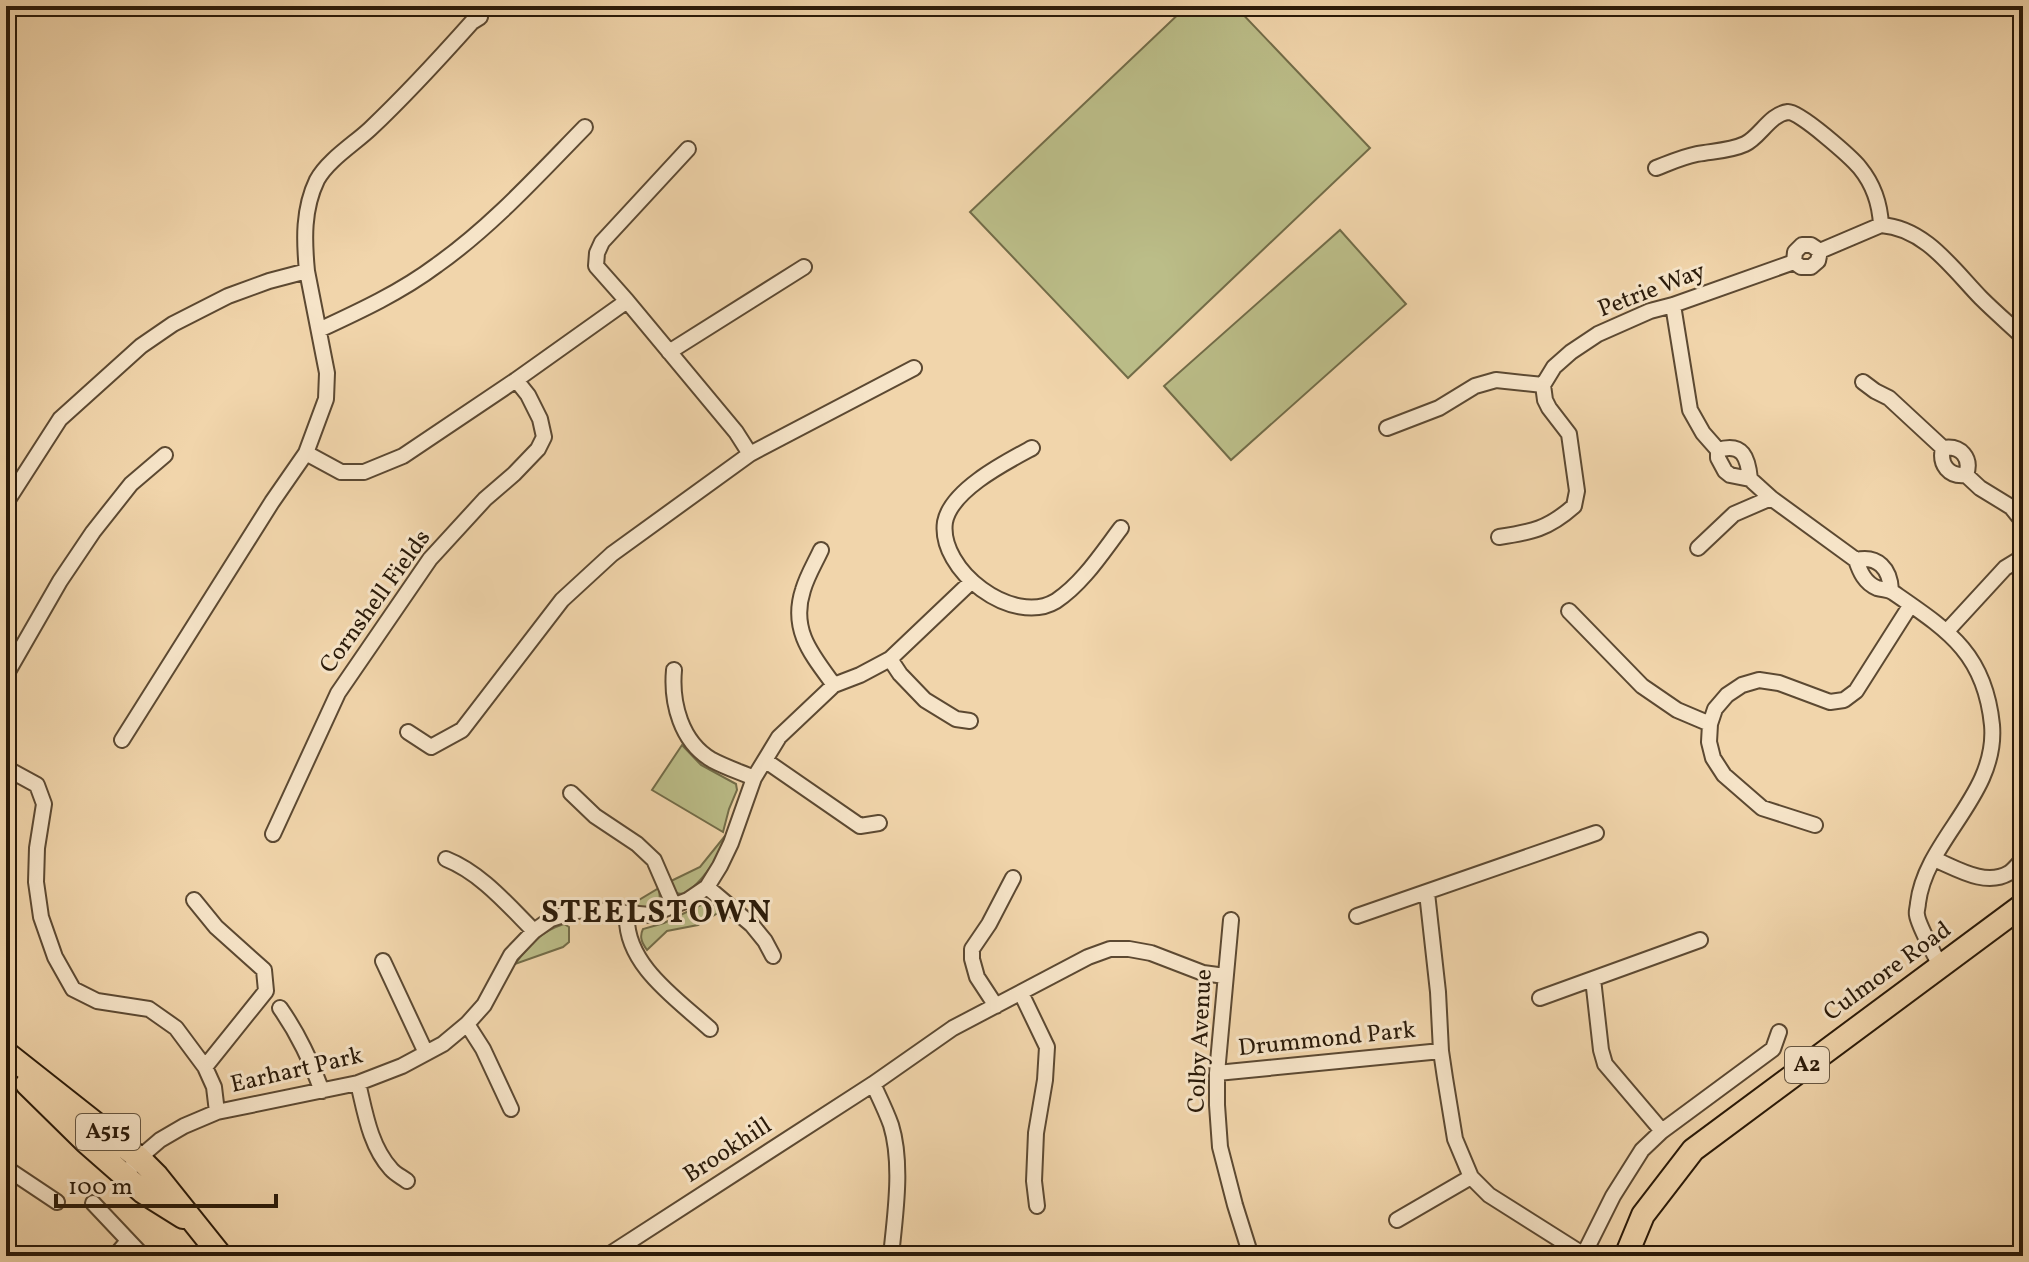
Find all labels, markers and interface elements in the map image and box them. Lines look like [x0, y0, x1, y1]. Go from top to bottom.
street label: Petrie Way [1593, 255, 1711, 327]
street label: Cornshell Fields [312, 523, 440, 681]
district label: STEELSTOWN [541, 892, 773, 936]
street label: Culmore Road [1817, 914, 1959, 1030]
street label: Colby Avenue [1180, 968, 1222, 1114]
street label: Drummond Park [1237, 1014, 1417, 1066]
street label: Earhart Park [227, 1039, 367, 1103]
road number: A2 [1785, 1047, 1829, 1083]
street label: Brookhill [677, 1110, 779, 1192]
road number: A515 [76, 1114, 140, 1150]
scale bar [56, 1158, 276, 1208]
text: 100 m [68, 1171, 133, 1205]

